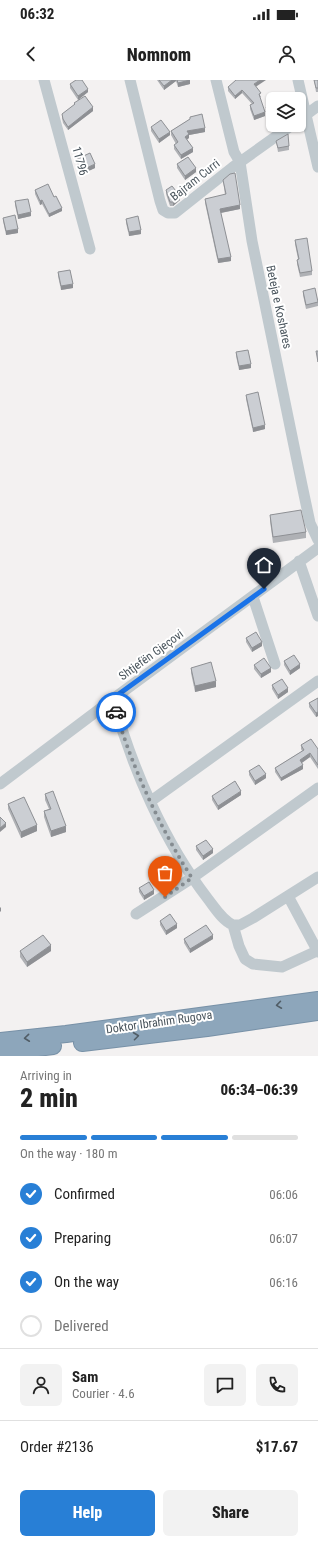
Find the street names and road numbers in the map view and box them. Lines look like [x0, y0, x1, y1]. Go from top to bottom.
street label: 11796 [69, 145, 91, 177]
street label: Bajram Curri [168, 156, 222, 204]
street label: Beteja e Koshares [263, 264, 295, 350]
street label: Shtjefën Gjeçovi [116, 627, 186, 683]
street label: Doktor Ibrahim Rugova [105, 1008, 213, 1036]

